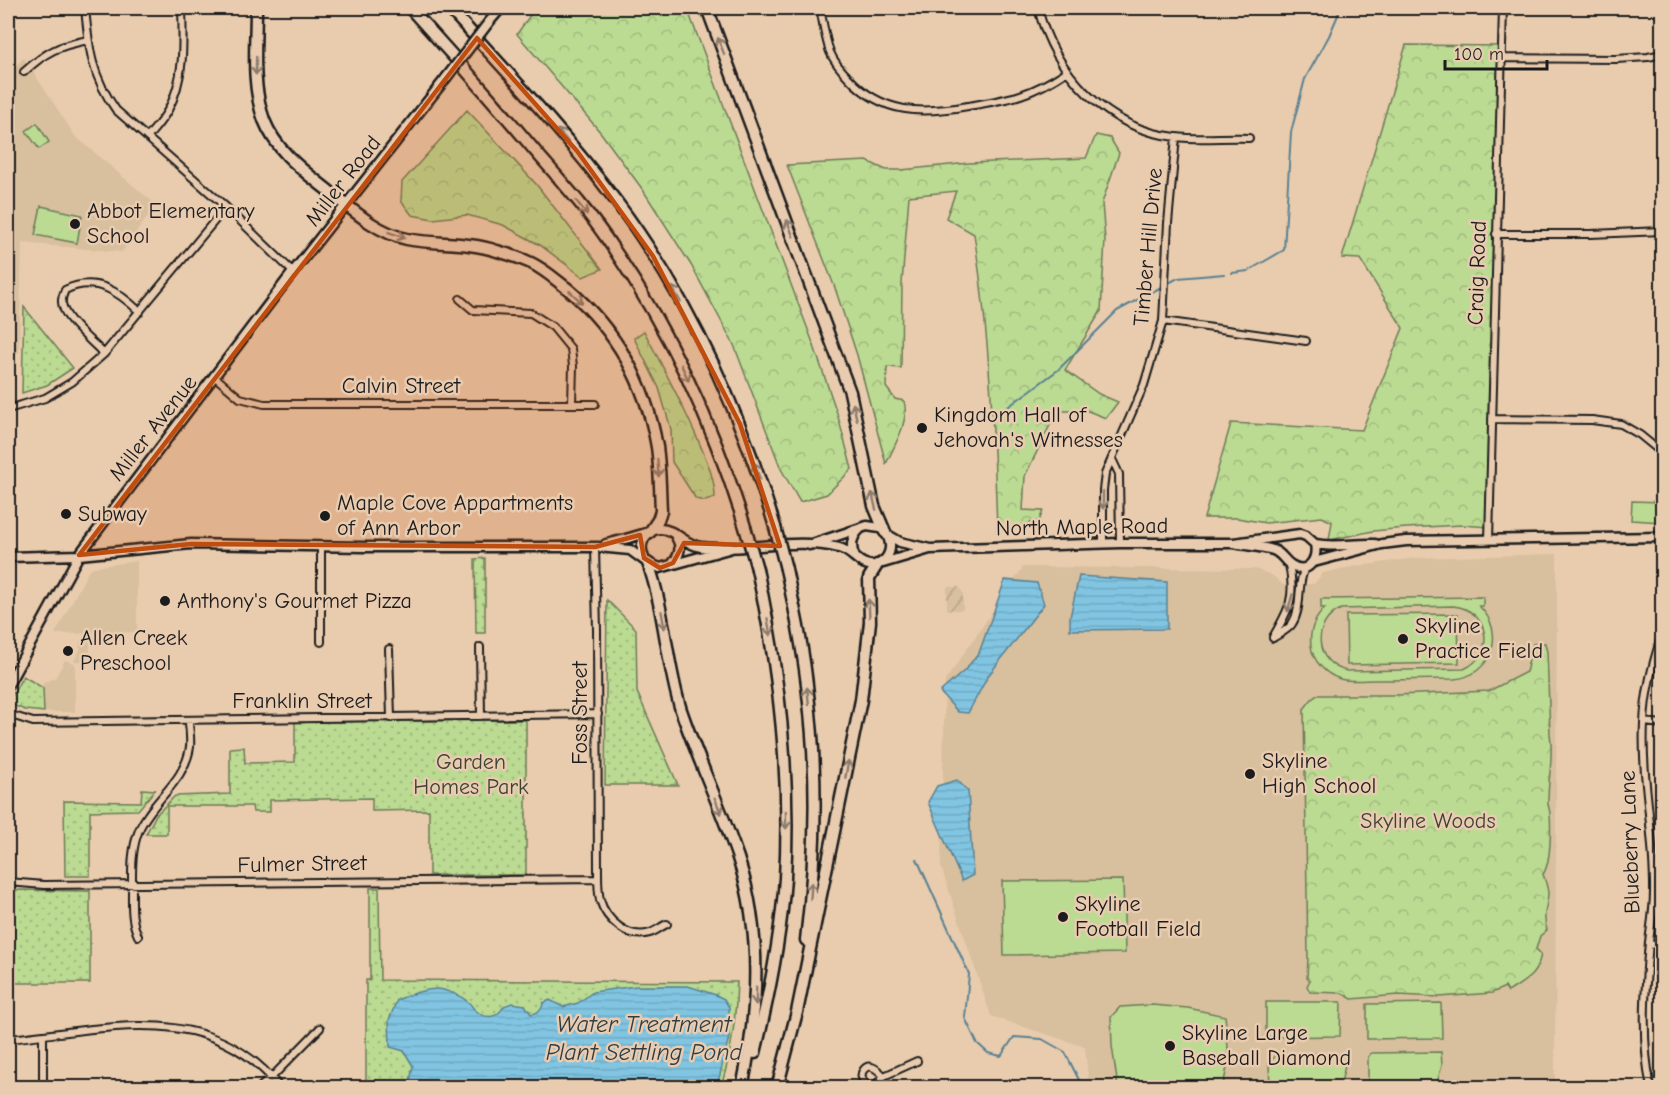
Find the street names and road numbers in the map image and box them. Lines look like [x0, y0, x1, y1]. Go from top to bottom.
street label: Miller Road [300, 131, 386, 231]
street label: Timber Hill Drive [1128, 167, 1168, 327]
street label: Craig Road [1462, 220, 1492, 326]
street label: Miller Avenue [104, 370, 202, 486]
street label: Calvin Street [342, 373, 461, 399]
street label: North Maple Road [996, 512, 1168, 542]
street label: Foss Street [567, 660, 593, 765]
street label: Franklin Street [232, 688, 373, 714]
street label: Blueberry Lane [1615, 770, 1645, 914]
street label: Fulmer Street [237, 850, 367, 878]

